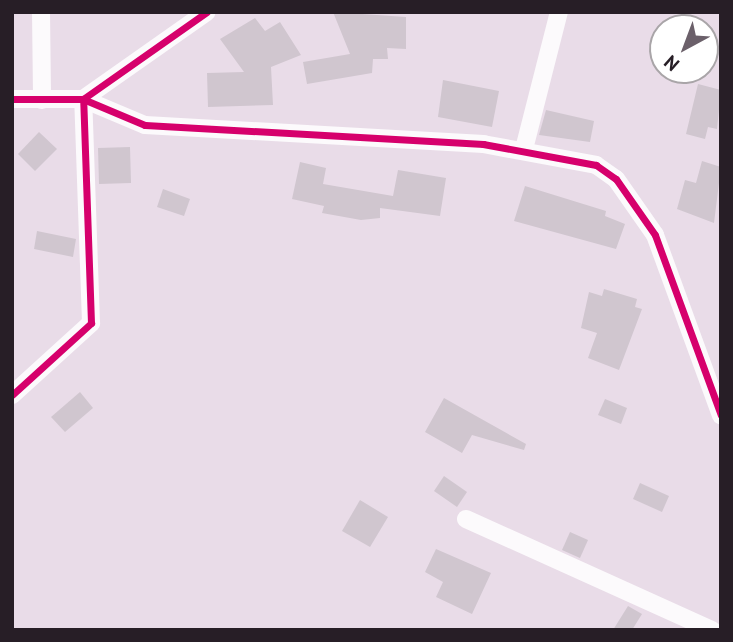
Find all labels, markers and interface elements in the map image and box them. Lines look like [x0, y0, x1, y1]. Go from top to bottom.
north arrow [649, 14, 719, 84]
text: N [659, 50, 684, 76]

